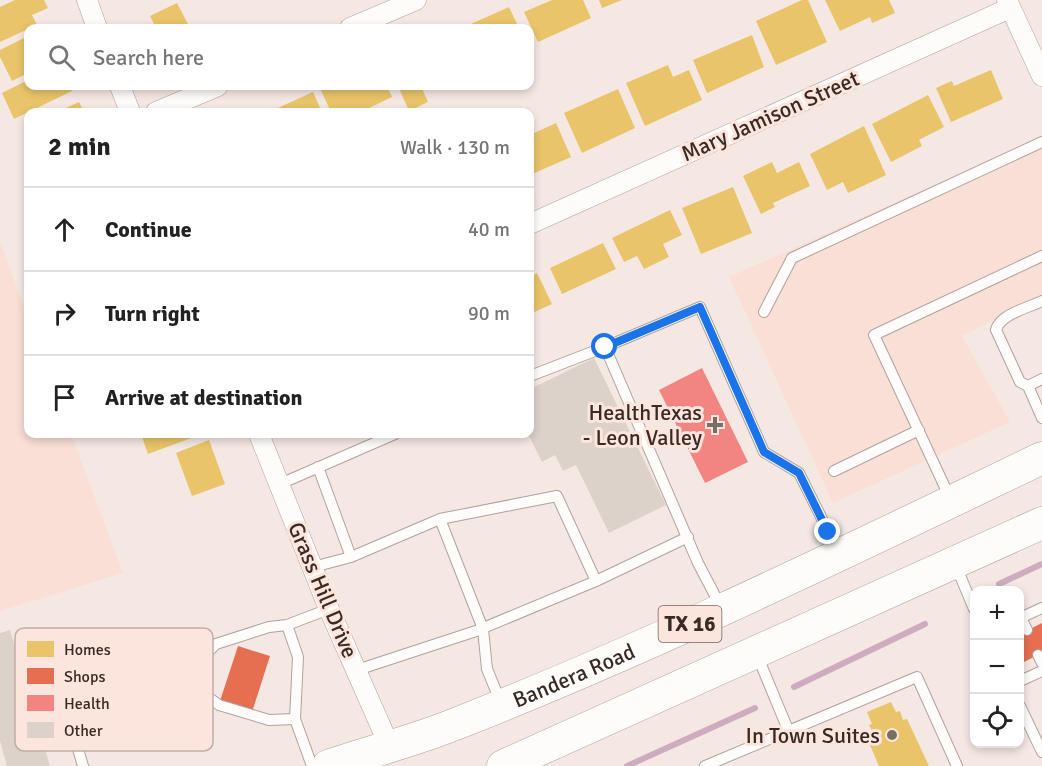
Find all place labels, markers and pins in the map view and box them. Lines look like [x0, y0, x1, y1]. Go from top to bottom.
place label: HealthTexas - Leon Valley [583, 399, 703, 451]
marker: HealthTexas - Leon Valley [706, 416, 724, 434]
place label: In Town Suites [746, 722, 880, 749]
marker: In Town Suites [885, 728, 899, 742]

